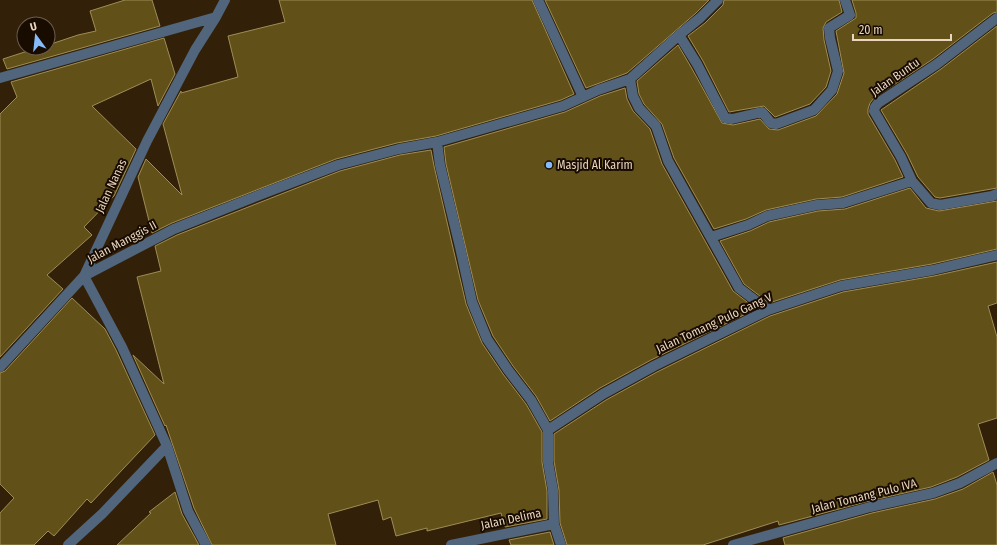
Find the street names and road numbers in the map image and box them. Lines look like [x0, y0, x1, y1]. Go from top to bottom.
street label: Jalan Buntu [868, 55, 922, 99]
street label: Jalan Nanas [92, 157, 130, 215]
street label: Jalan Manggis II [85, 218, 159, 266]
street label: Jalan Tomang Pulo Gang V [654, 290, 775, 356]
street label: Jalan Tomang Pulo IVA [810, 476, 919, 516]
street label: Jalan Delima [480, 506, 543, 532]

